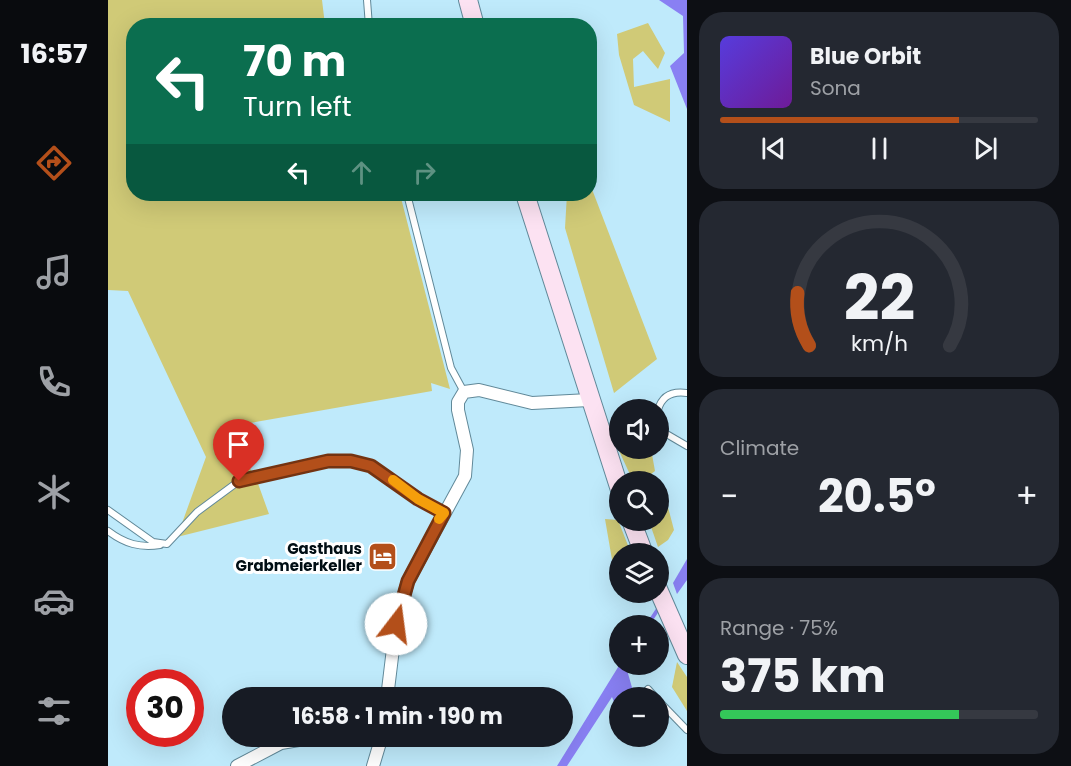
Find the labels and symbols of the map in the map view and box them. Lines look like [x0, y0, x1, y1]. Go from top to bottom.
pin [213, 419, 264, 481]
place label: Gasthaus Grabmeierkeller [236, 538, 363, 576]
hotel icon: Gasthaus Grabmeierkeller [367, 541, 399, 573]
position arrow [364, 592, 428, 656]
speed limit sign: 30 [126, 669, 204, 747]

